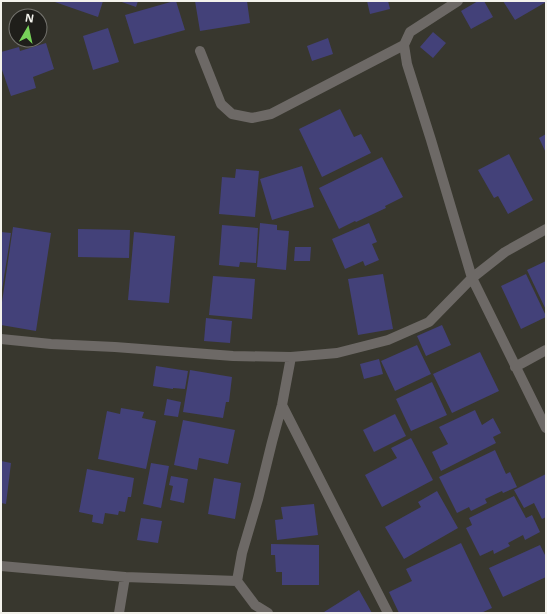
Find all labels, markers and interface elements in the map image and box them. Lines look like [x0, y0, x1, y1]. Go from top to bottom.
north arrow [8, 8, 48, 48]
text: N [24, 10, 35, 26]

